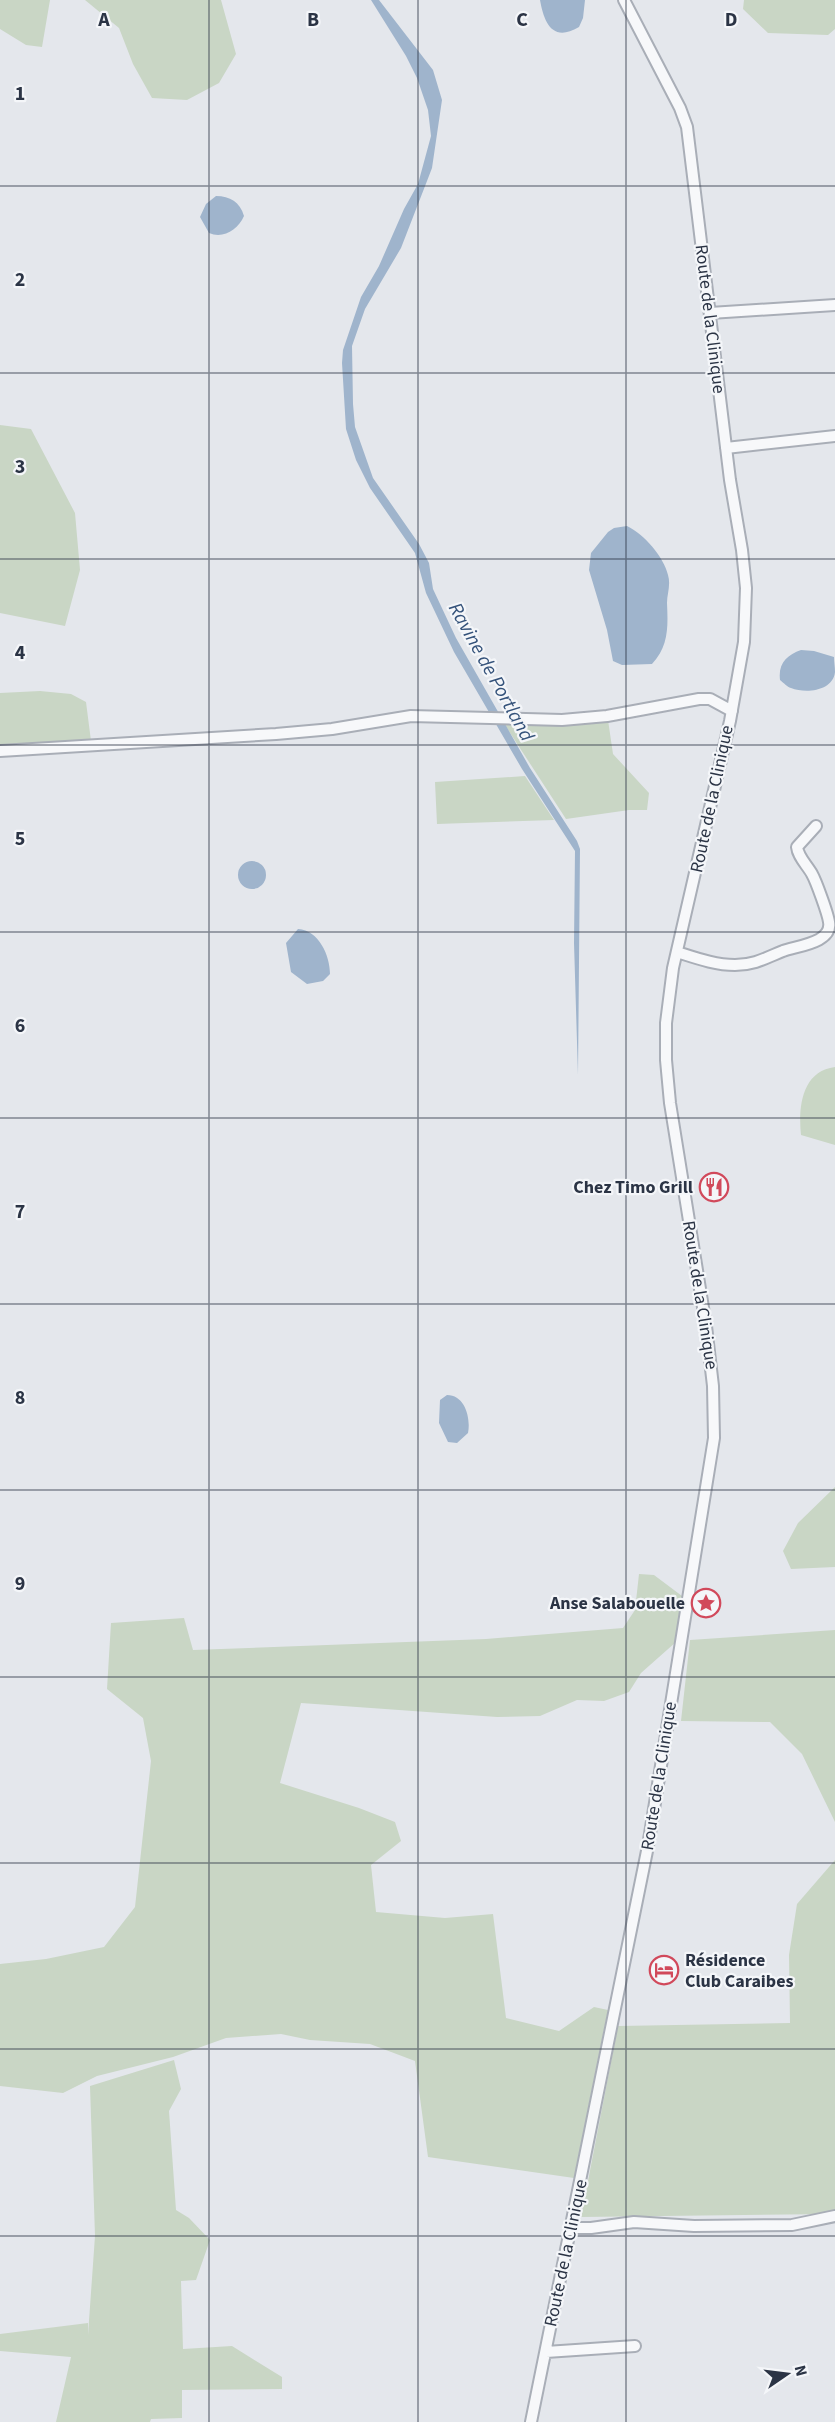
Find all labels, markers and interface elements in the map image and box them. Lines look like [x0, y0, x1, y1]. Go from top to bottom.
text: A [97, 6, 110, 34]
text: B [307, 6, 319, 34]
text: C [516, 6, 528, 34]
text: D [725, 6, 737, 34]
text: 1 [15, 80, 25, 108]
street label: Route de la Clinique [688, 243, 732, 395]
text: 2 [15, 266, 25, 294]
text: 3 [15, 453, 25, 481]
water label: Ravine de Portland [441, 597, 541, 748]
text: 4 [15, 639, 26, 667]
street label: Route de la Clinique [684, 723, 740, 875]
text: 5 [15, 825, 25, 853]
text: 6 [15, 1012, 25, 1040]
restaurant icon: Chez Timo Grill [698, 1171, 730, 1203]
place label: Chez Timo Grill [573, 1175, 693, 1200]
text: 7 [15, 1198, 25, 1226]
street label: Route de la Clinique [676, 1219, 724, 1371]
text: 8 [15, 1384, 25, 1412]
text: 9 [15, 1570, 25, 1598]
place icon: Anse Salabouelle [690, 1587, 722, 1619]
place label: Anse Salabouelle [549, 1591, 685, 1616]
street label: Route de la Clinique [635, 1700, 683, 1852]
place label: Résidence Club Caraibes [685, 1948, 793, 1994]
hotel icon: Résidence Club Caraibes [648, 1954, 680, 1986]
street label: Route de la Clinique [538, 2177, 594, 2329]
north arrow [757, 2344, 817, 2404]
text: N [789, 2363, 813, 2378]

